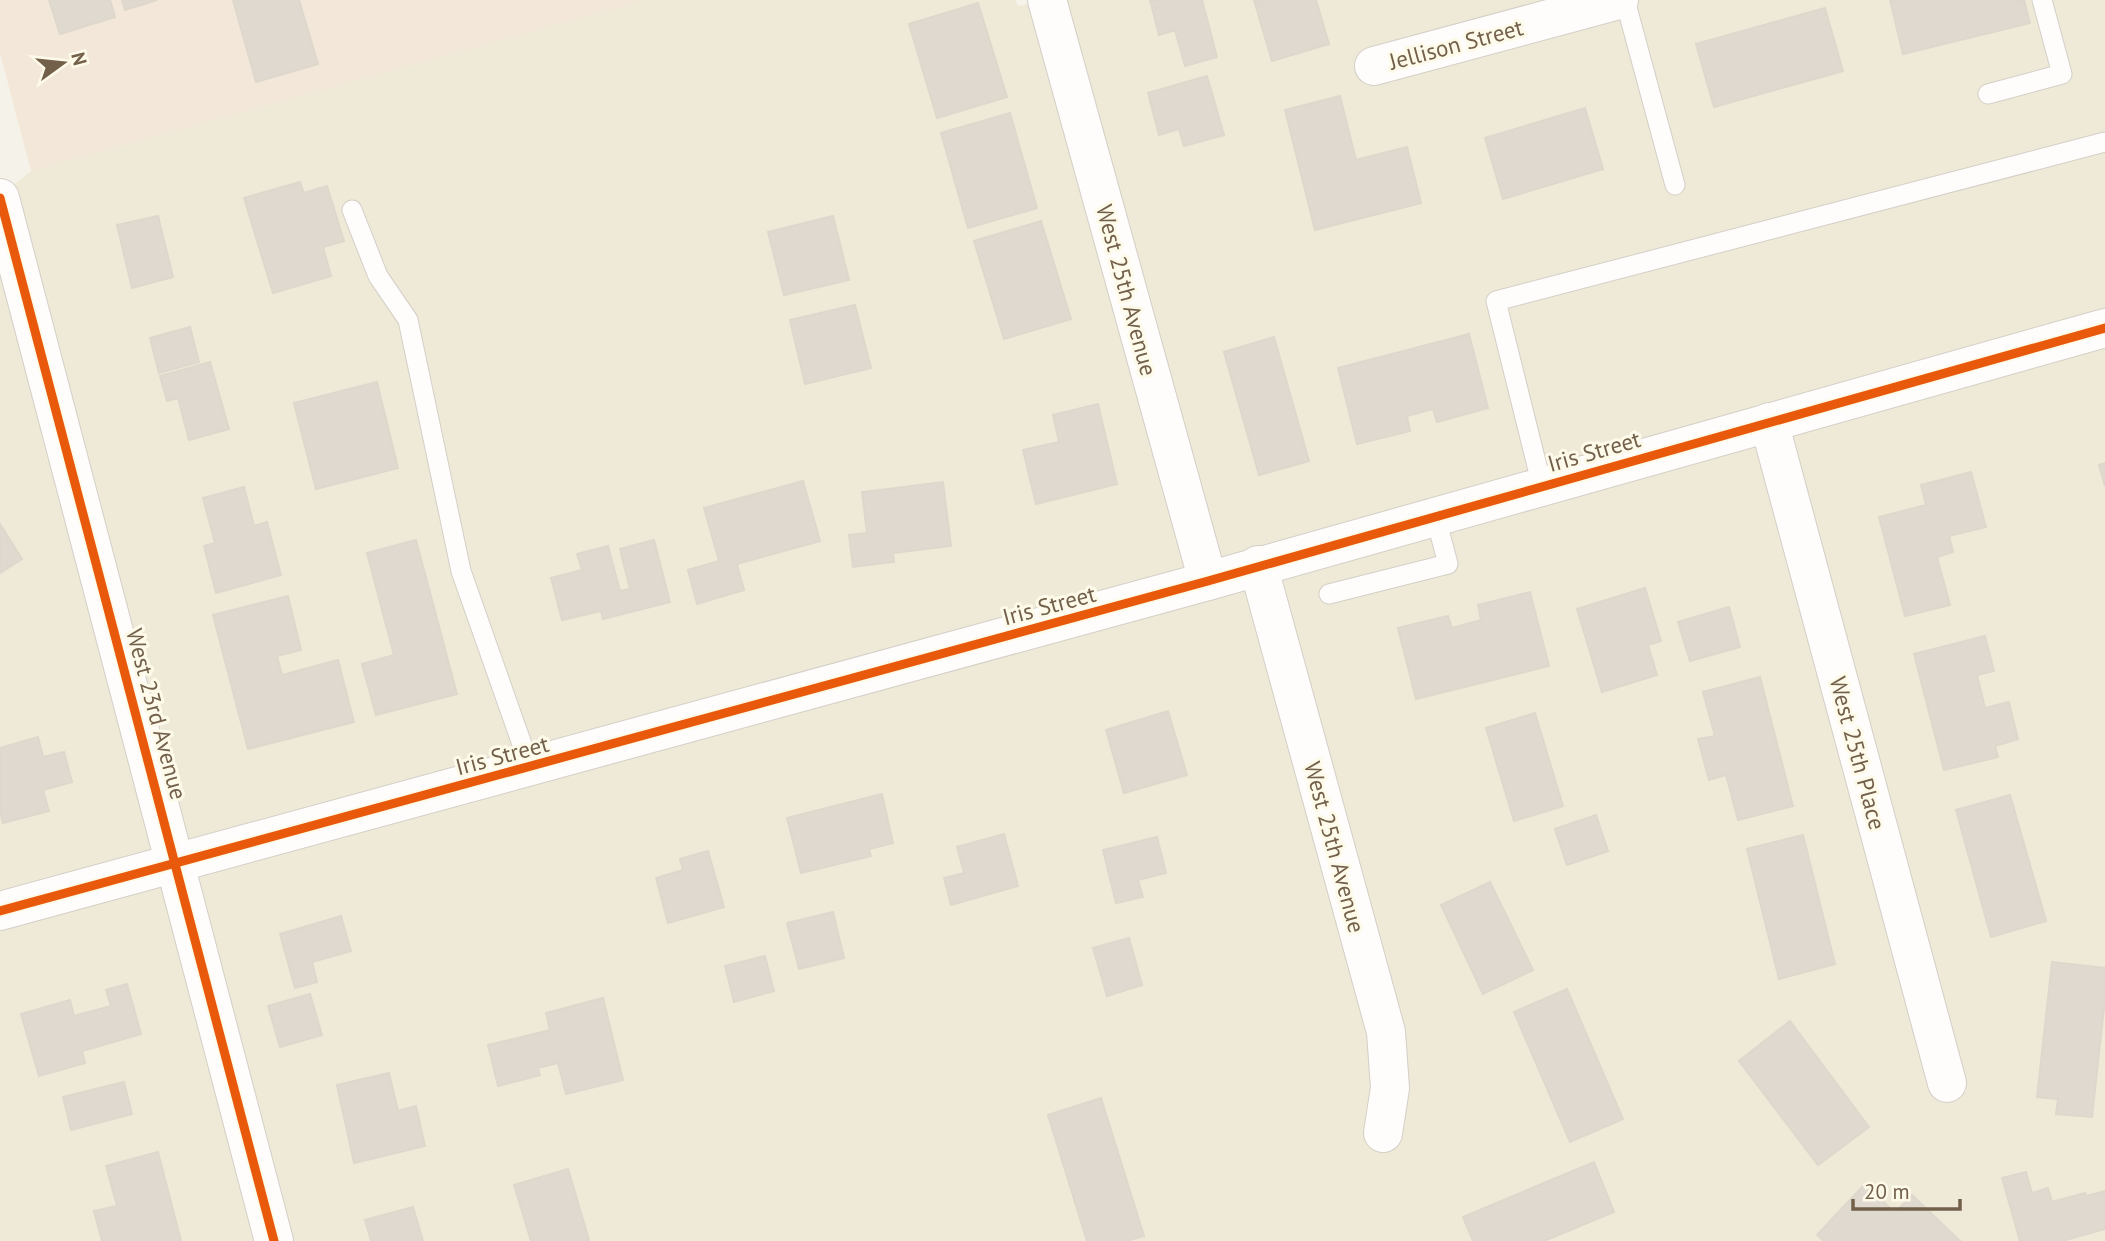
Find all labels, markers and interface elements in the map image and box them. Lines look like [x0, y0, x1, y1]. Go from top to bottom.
street label: Jellison Street [1385, 12, 1526, 76]
north arrow [28, 28, 98, 98]
text: N [66, 49, 93, 68]
street label: West 25th Avenue [1090, 201, 1164, 379]
street label: Iris Street [1544, 424, 1644, 478]
street label: Iris Street [999, 579, 1099, 631]
street label: West 23rd Avenue [120, 625, 194, 803]
street label: West 25th Place [1824, 673, 1892, 833]
street label: Iris Street [452, 729, 552, 781]
street label: West 25th Avenue [1298, 758, 1372, 936]
scale bar [1853, 1168, 1960, 1212]
text: 20 m [1864, 1178, 1910, 1205]

